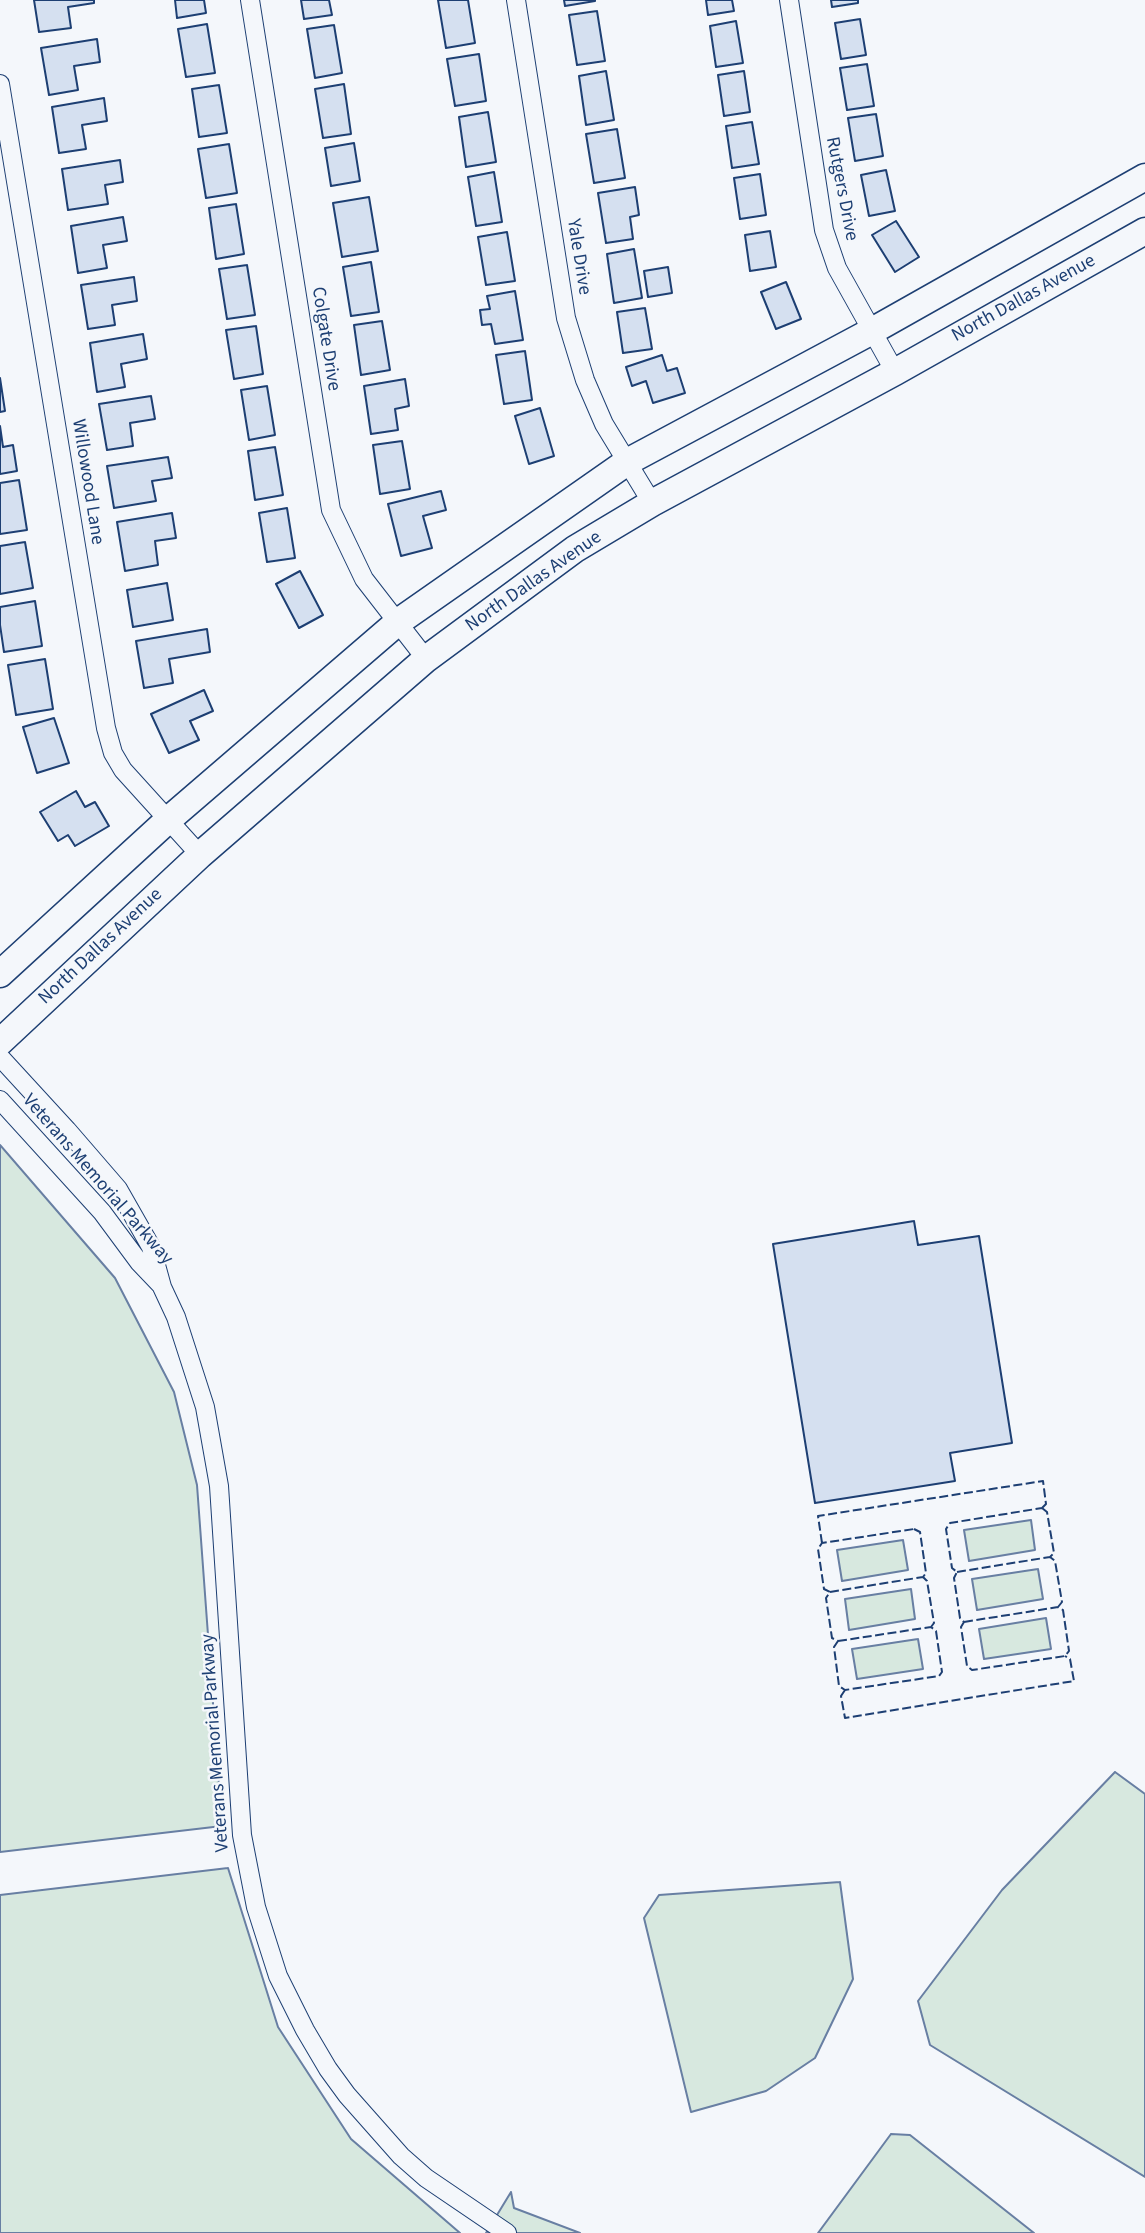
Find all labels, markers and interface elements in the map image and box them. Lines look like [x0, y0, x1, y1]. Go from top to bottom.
street label: Rutgers Drive [820, 135, 862, 243]
street label: Yale Drive [561, 217, 595, 297]
street label: North Dallas Avenue [948, 250, 1100, 348]
street label: Colgate Drive [306, 285, 344, 393]
street label: Willowood Lane [66, 418, 108, 546]
street label: North Dallas Avenue [462, 527, 606, 637]
street label: North Dallas Avenue [35, 884, 167, 1010]
street label: Veterans Memorial Parkway [17, 1090, 177, 1270]
street label: Veterans Memorial Parkway [197, 1633, 235, 1853]

